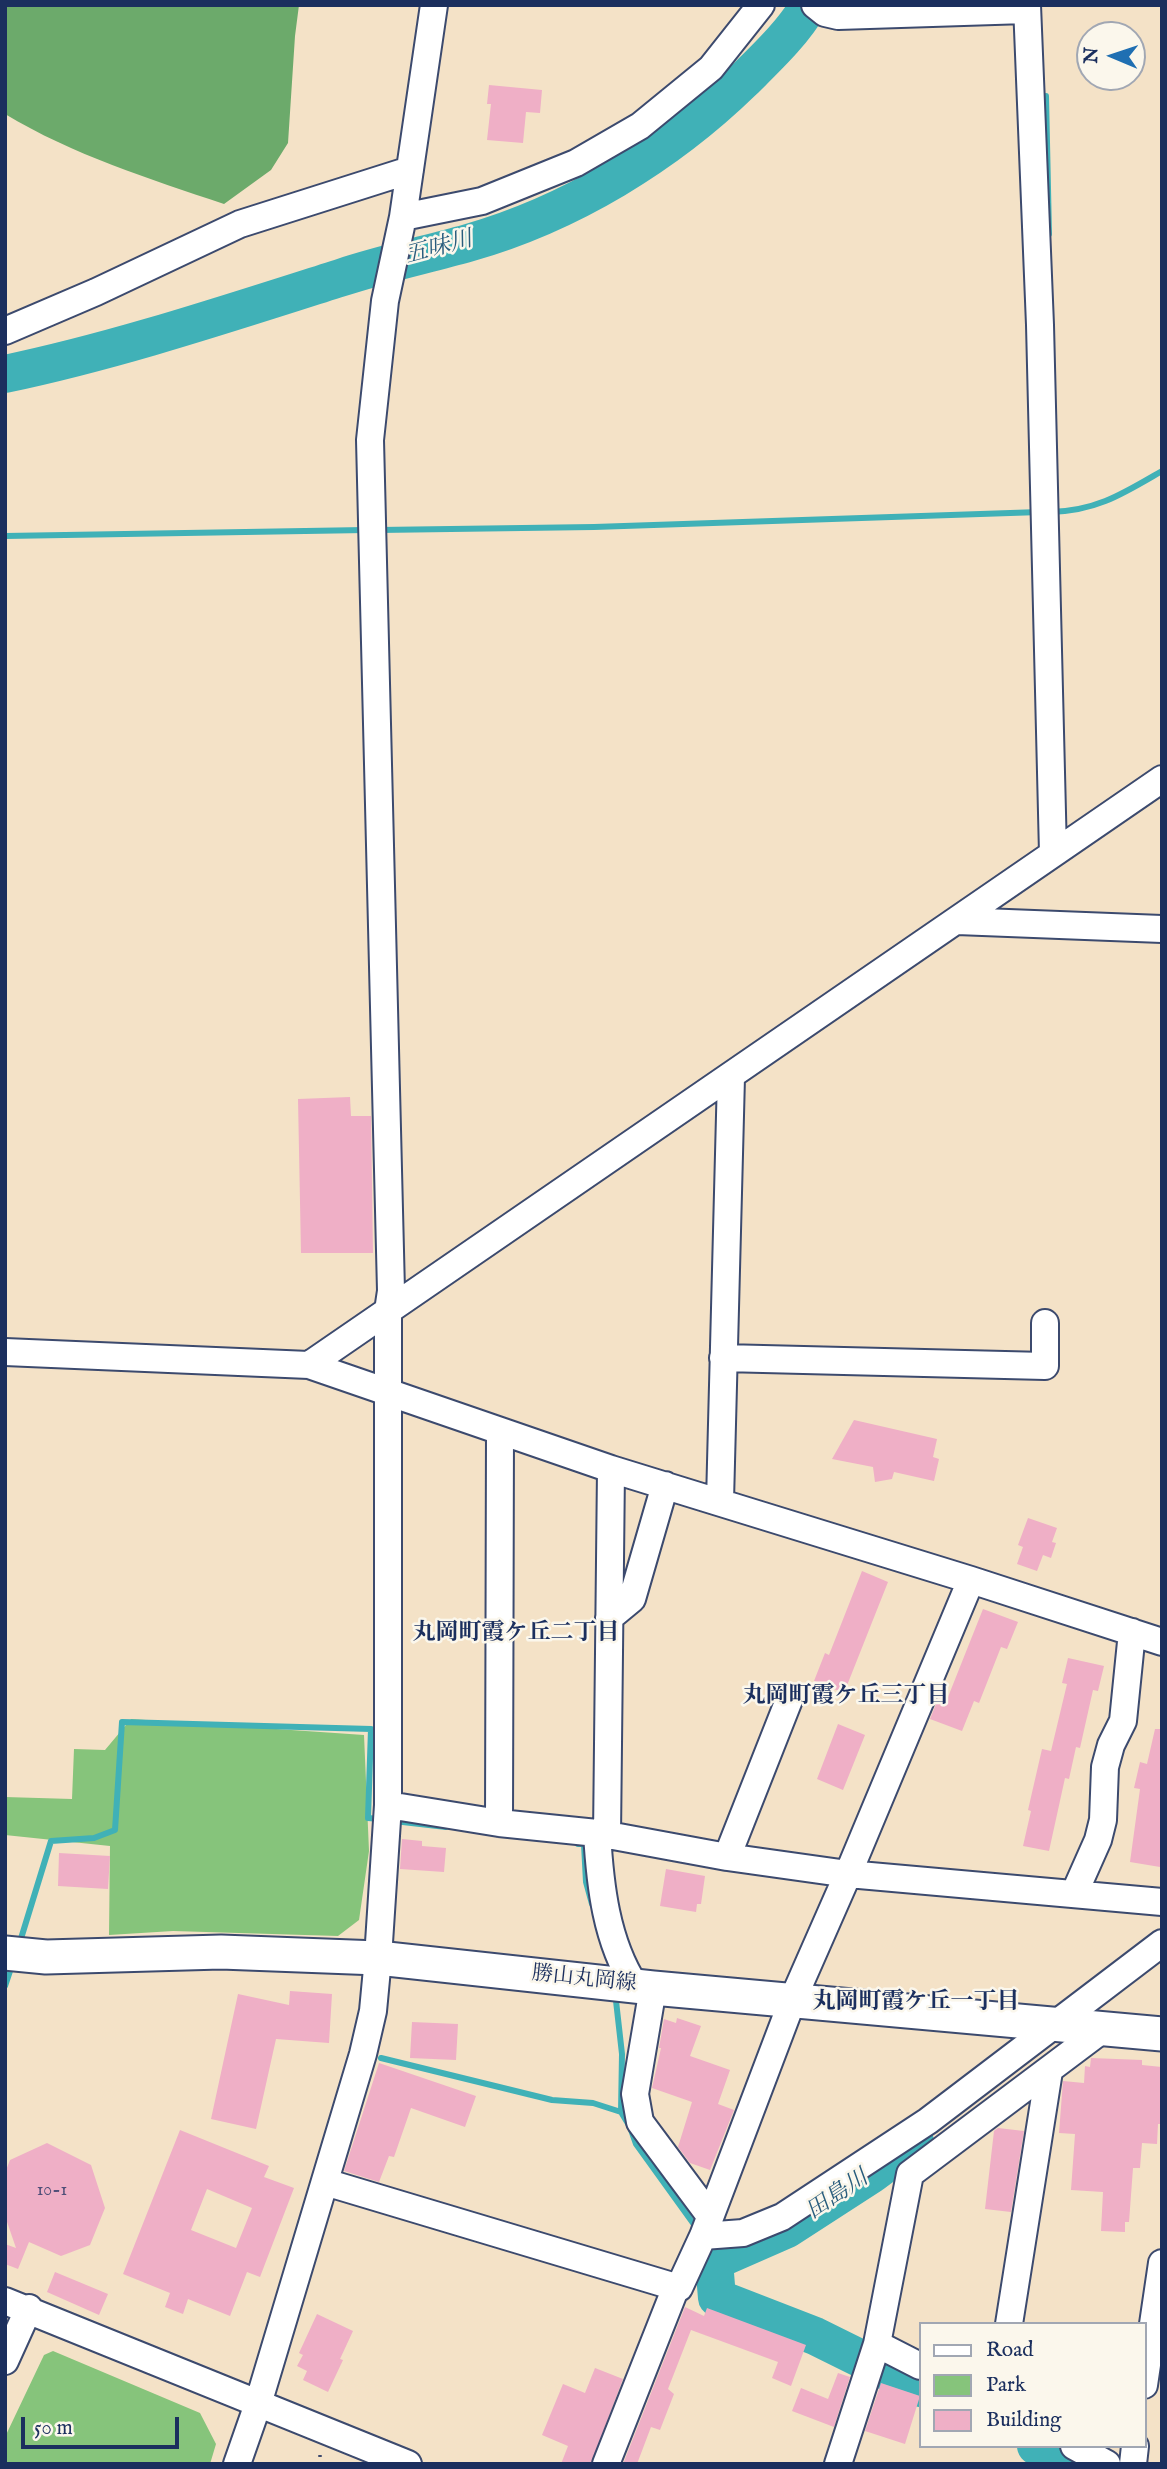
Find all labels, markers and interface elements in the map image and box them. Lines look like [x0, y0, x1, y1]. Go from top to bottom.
north arrow [1076, 21, 1146, 91]
text: N [1080, 47, 1104, 64]
water label: 五味川 [402, 227, 476, 271]
district label: 丸岡町霞ケ丘二丁目 [413, 1620, 619, 1648]
district label: 丸岡町霞ケ丘三丁目 [743, 1683, 949, 1711]
street label: 勝山丸岡線 [530, 1962, 638, 1998]
district label: 丸岡町霞ケ丘一丁目 [813, 1989, 1019, 2017]
water label: 田島川 [802, 2165, 874, 2227]
house number: 10-1 [37, 2180, 67, 2202]
legend [918, 2322, 1146, 2448]
text: Road [986, 2337, 1033, 2364]
text: Park [986, 2372, 1026, 2399]
scale bar [24, 2402, 182, 2446]
text: Building [986, 2407, 1061, 2434]
text: 50 m [34, 2415, 73, 2442]

